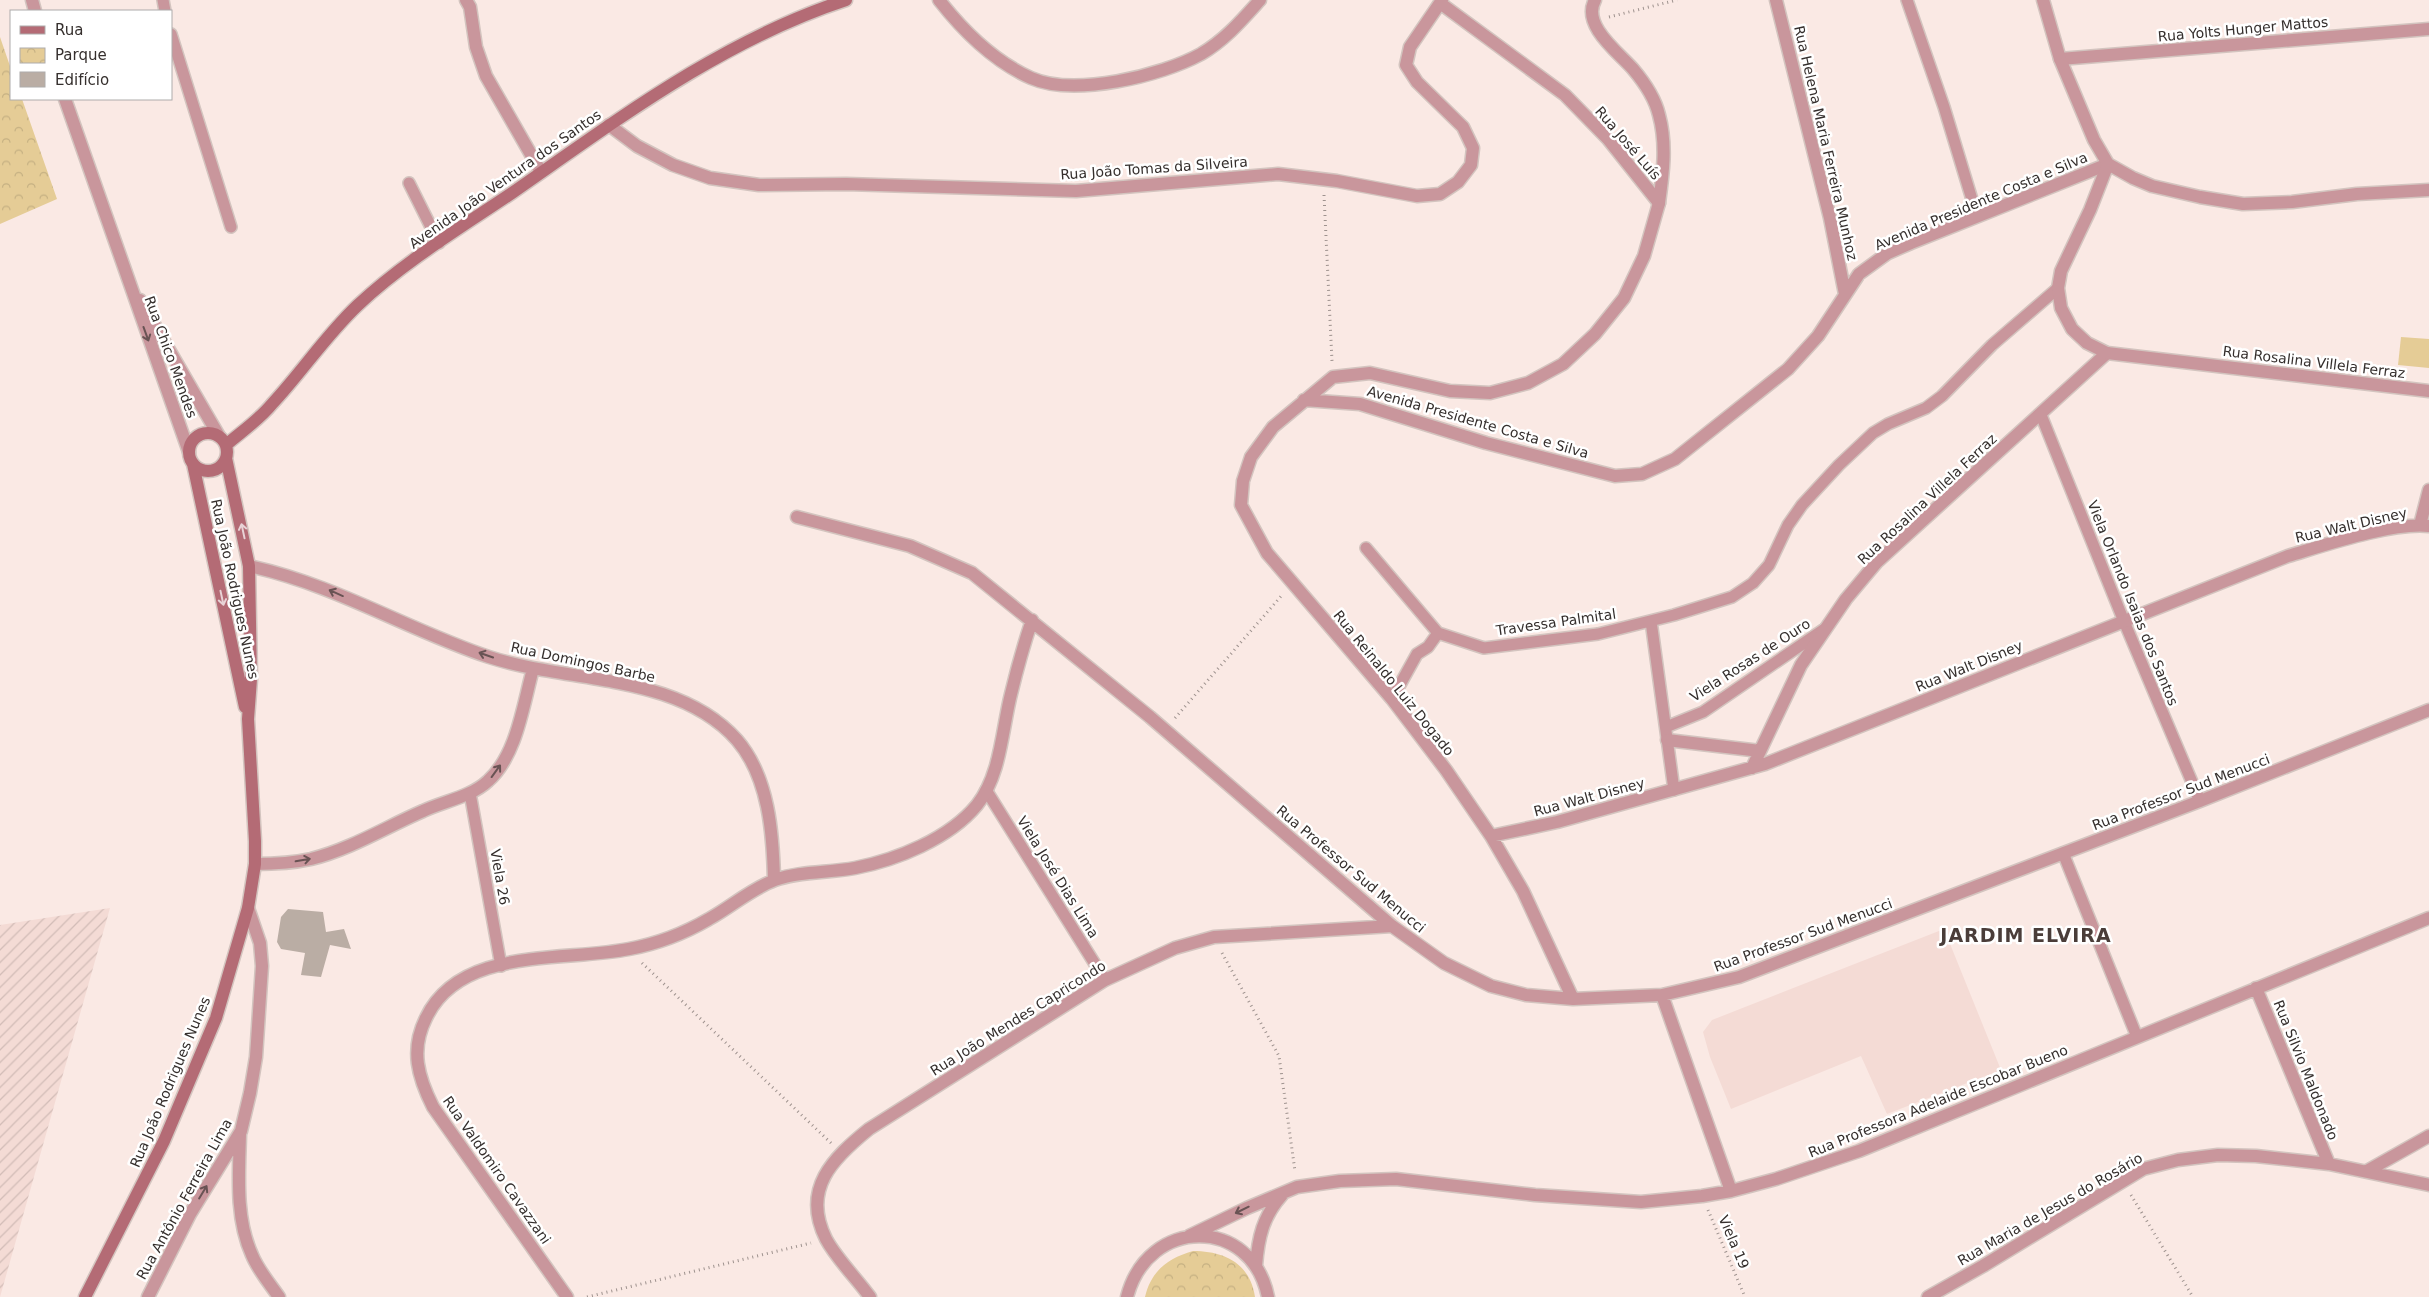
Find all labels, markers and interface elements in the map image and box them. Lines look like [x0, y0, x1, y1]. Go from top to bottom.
legend [10, 10, 172, 100]
street label: Rua Yolts Hunger Mattos [2157, 14, 2329, 44]
text: Rua [55, 21, 83, 39]
street label: Rua Helena Maria Ferreira Munhoz [1791, 24, 1861, 262]
text: Parque [55, 46, 107, 64]
text: Edifício [55, 71, 109, 89]
street label: Rua José Luís [1592, 103, 1664, 183]
street label: Avenida João Ventura dos Santos [406, 106, 604, 252]
street label: Avenida Presidente Costa e Silva [1872, 149, 2090, 253]
street label: Rua João Tomas da Silveira [1060, 153, 1248, 183]
street label: Rua Chico Mendes [141, 294, 201, 420]
one-way arrow [142, 326, 151, 341]
street label: Rua Rosalina Villela Ferraz [2222, 343, 2406, 381]
street label: Avenida Presidente Costa e Silva [1366, 383, 1590, 461]
street label: Rua Rosalina Villela Ferraz [1854, 430, 2000, 568]
street label: Rua João Rodrigues Nunes [208, 497, 262, 681]
street label: Viela Orlando Isaias dos Santos [2084, 498, 2182, 708]
street label: Rua Walt Disney [2294, 504, 2408, 546]
one-way arrow [237, 523, 247, 539]
one-way arrow [329, 588, 344, 598]
one-way arrow [218, 589, 228, 605]
street label: Travessa Palmital [1494, 606, 1617, 638]
street label: Rua Reinaldo Luiz Dogado [1330, 607, 1458, 759]
street label: Viela Rosas de Ouro [1687, 615, 1813, 705]
street label: Rua Walt Disney [1913, 637, 2025, 695]
street label: Rua Domingos Barbe [509, 639, 657, 685]
one-way arrow [478, 650, 494, 659]
street label: Rua Professor Sud Menucci [2090, 751, 2272, 833]
one-way arrow [491, 764, 501, 778]
street label: Rua Walt Disney [1532, 775, 1646, 819]
street label: Rua Professor Sud Menucci [1273, 802, 1429, 936]
street label: Viela José Dias Lima [1014, 813, 1102, 941]
street label: Viela 26 [487, 848, 513, 906]
one-way arrow [295, 855, 311, 865]
street label: Rua Professor Sud Menucci [1711, 895, 1895, 975]
district label: JARDIM ELVIRA [1938, 924, 2112, 946]
street label: Rua João Mendes Capricondo [927, 957, 1109, 1079]
street label: Rua João Rodrigues Nunes [127, 994, 213, 1170]
street label: Rua Silvio Maldonado [2271, 998, 2341, 1142]
street label: Rua Professora Adelaide Escobar Bueno [1806, 1041, 2070, 1161]
street label: Rua Valdomiro Cavazzani [440, 1093, 554, 1247]
street label: Rua Antônio Ferreira Lima [133, 1116, 235, 1282]
street label: Rua Maria de Jesus do Rosário [1955, 1149, 2145, 1269]
one-way arrow [199, 1186, 209, 1200]
one-way arrow [1235, 1206, 1250, 1215]
street label: Viela 19 [1716, 1213, 1752, 1271]

